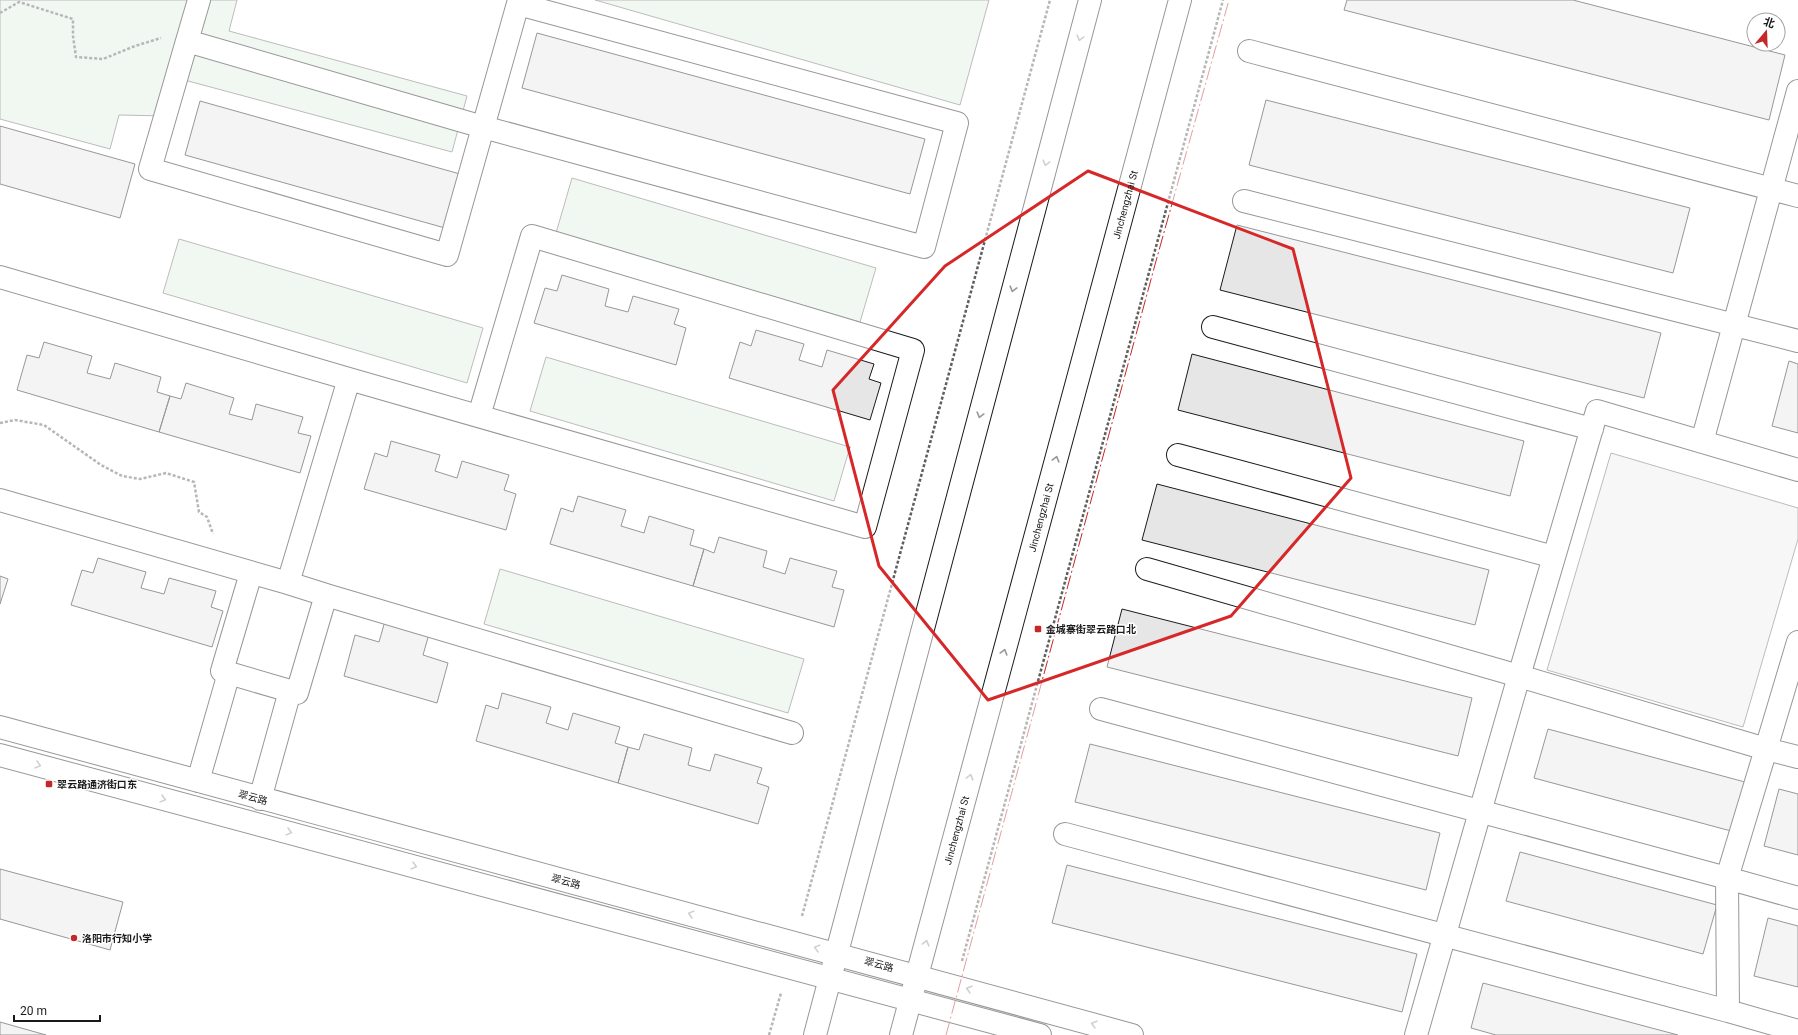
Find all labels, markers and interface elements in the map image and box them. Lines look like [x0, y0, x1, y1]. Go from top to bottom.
north arrow [1746, 12, 1786, 52]
text: 北 [1762, 15, 1776, 31]
one-way arrow [1076, 34, 1084, 41]
one-way arrow [1043, 160, 1051, 167]
street label: Jinchengzhai St [1111, 169, 1140, 240]
one-way arrow [1009, 285, 1018, 292]
one-way arrow [976, 411, 985, 418]
one-way arrow [1051, 455, 1060, 462]
street label: Jinchengzhai St [1026, 482, 1056, 553]
place label: 金城寨街翠云路口北 [1045, 623, 1136, 635]
marker: 金城寨街翠云路口北 [1033, 624, 1043, 634]
one-way arrow [999, 649, 1008, 656]
one-way arrow [34, 760, 41, 769]
one-way arrow [966, 774, 974, 781]
marker: 翠云路通济街口东 [44, 779, 54, 789]
place label: 翠云路通济街口东 [57, 779, 137, 790]
street label: 翠云路 [237, 788, 269, 807]
one-way arrow [159, 794, 166, 803]
street label: Jinchengzhai St [942, 795, 971, 866]
one-way arrow [286, 828, 292, 836]
one-way arrow [411, 861, 418, 870]
street label: 翠云路 [550, 872, 582, 891]
one-way arrow [688, 910, 695, 919]
marker: 洛阳市行知小学 [69, 933, 79, 943]
place label: 洛阳市行知小学 [82, 933, 152, 944]
one-way arrow [921, 940, 929, 947]
one-way arrow [813, 944, 820, 952]
street label: 翠云路 [863, 955, 895, 974]
one-way arrow [966, 985, 973, 994]
scale bar [14, 997, 100, 1023]
text: 20 m [20, 1004, 47, 1018]
one-way arrow [1091, 1020, 1098, 1029]

